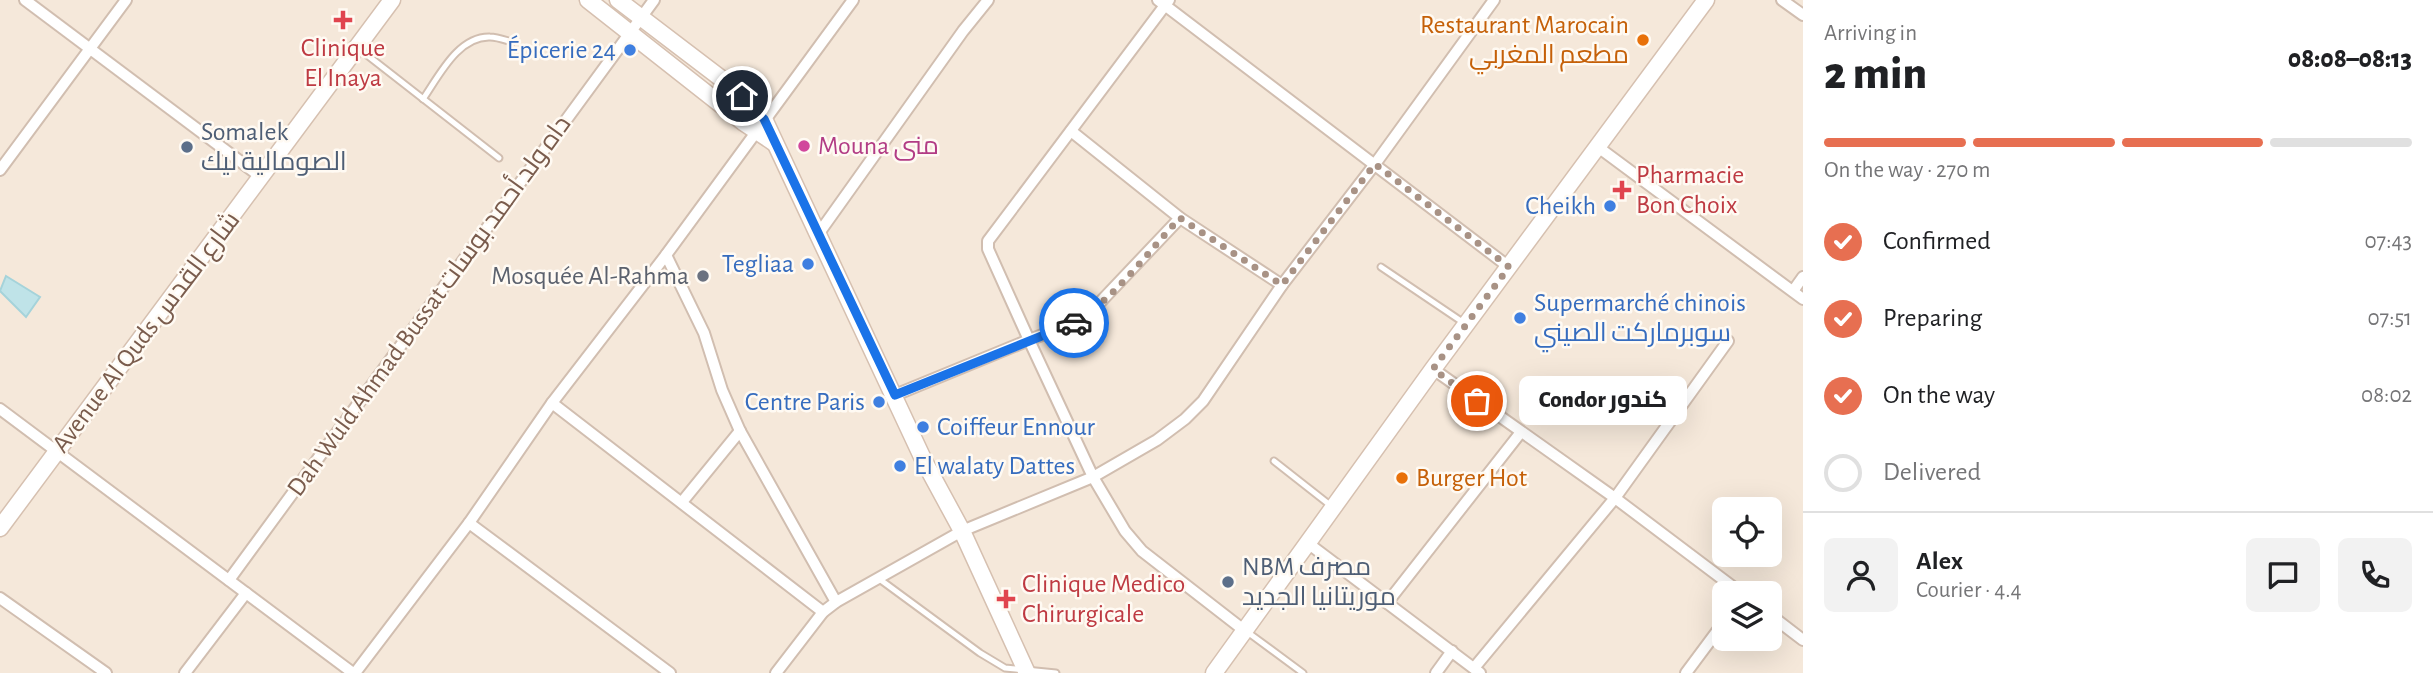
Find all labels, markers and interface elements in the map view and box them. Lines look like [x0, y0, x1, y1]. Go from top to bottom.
marker: Clinique El Inaya [333, 10, 353, 30]
place label: Restaurant Marocain مطعم المغربي [1420, 12, 1629, 75]
text: Arriving in [1824, 22, 1917, 45]
marker: Restaurant Marocain مطعم المغربي [1635, 32, 1651, 48]
place label: Clinique El Inaya [301, 35, 385, 91]
place label: Épicerie 24 [507, 35, 616, 63]
marker: Épicerie 24 [622, 42, 638, 58]
text: 08:08–08:13 [2288, 46, 2412, 72]
text: 2 min [1824, 51, 1927, 97]
pin [712, 66, 772, 126]
icon: home [723, 77, 761, 115]
street label: Dah Wuld Ahmad Bussat داه ولد أحمد بوسات [278, 108, 576, 502]
place label: Somalek الصومالية ليك [201, 119, 347, 176]
place label: Mouna منى [818, 133, 939, 161]
marker: Mouna منى [796, 138, 812, 154]
marker: Somalek الصومالية ليك [179, 139, 195, 155]
text: On the way · 270 m [1824, 159, 1991, 182]
place label: Pharmacie Bon Choix [1636, 162, 1744, 218]
marker: Pharmacie Bon Choix [1614, 182, 1630, 198]
place label: Cheikh [1525, 193, 1596, 219]
marker: Cheikh [1602, 198, 1618, 214]
street label: Avenue Al Quds شارع القدس [47, 207, 247, 459]
icon: check [1824, 223, 1862, 261]
text: Confirmed [1883, 228, 1991, 254]
text: 07:43 [2364, 230, 2412, 253]
place label: Tegliaa [722, 251, 794, 277]
marker: Tegliaa [800, 256, 816, 272]
place label: Mosquée Al-Rahma [491, 263, 689, 289]
marker: Mosquée Al-Rahma [695, 268, 711, 284]
courier [1039, 288, 1109, 358]
place label: Supermarché chinois سوبرماركت الصيني [1534, 290, 1746, 353]
icon: check [1824, 300, 1862, 338]
icon: car [1055, 304, 1093, 342]
text: Preparing [1883, 305, 1982, 331]
text: 07:51 [2367, 307, 2412, 330]
marker: Supermarché chinois سوبرماركت الصيني [1512, 310, 1528, 326]
pin [1447, 371, 1507, 431]
callout: Condor كندور [1519, 376, 1687, 426]
icon: check [1824, 377, 1862, 415]
icon: bag [1458, 382, 1496, 420]
text: On the way [1883, 382, 1995, 408]
text: 08:02 [2361, 384, 2412, 407]
place label: Centre Paris [745, 389, 865, 415]
text: Condor كندور [1539, 389, 1667, 412]
marker: Centre Paris [871, 394, 887, 410]
place label: Coiffeur Ennour [937, 414, 1096, 440]
marker: Coiffeur Ennour [915, 419, 931, 435]
place label: El walaty Dattes [914, 453, 1075, 479]
marker: El walaty Dattes [892, 458, 908, 474]
text: Delivered [1883, 459, 1981, 485]
place label: Burger Hot [1416, 465, 1527, 491]
marker: Burger Hot [1394, 470, 1410, 486]
map controls [1712, 497, 1782, 651]
button: locate [1712, 497, 1782, 567]
button: person [1824, 538, 1898, 612]
button: chat [2246, 538, 2320, 612]
button: phone [2338, 538, 2412, 612]
text: Alex [1916, 548, 1963, 574]
place label: NBM مصرف موريتانيا الجديد [1242, 554, 1396, 611]
place label: Clinique Medico Chirurgicale [1022, 571, 1185, 627]
marker: NBM مصرف موريتانيا الجديد [1220, 574, 1236, 590]
text: Courier · 4.4 [1916, 579, 2022, 602]
button: layers [1712, 581, 1782, 651]
marker: Clinique Medico Chirurgicale [996, 589, 1016, 609]

